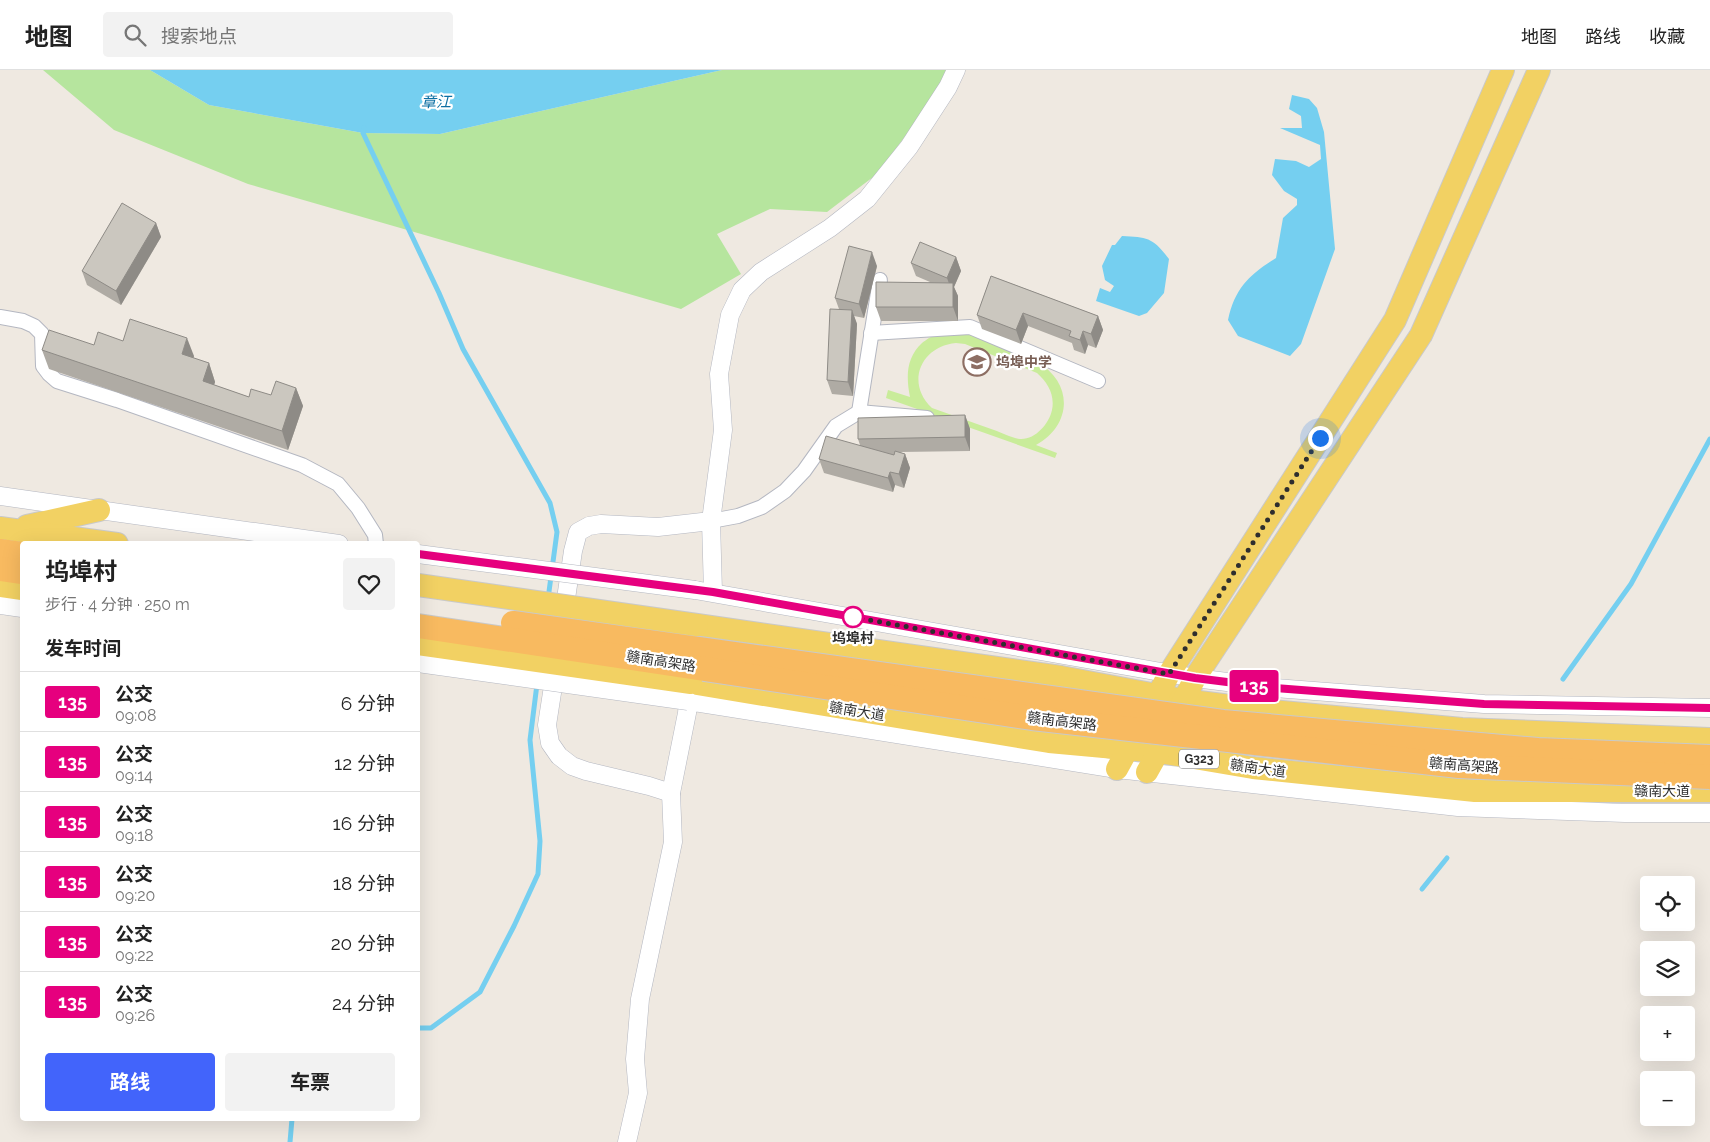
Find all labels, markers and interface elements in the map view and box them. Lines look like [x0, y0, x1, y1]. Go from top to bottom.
search box [103, 12, 453, 57]
icon: search [121, 21, 149, 49]
text: 地图 [25, 22, 73, 51]
text: 搜索地点 [161, 25, 237, 47]
text: 地图 [1521, 26, 1557, 47]
text: 路线 [1585, 26, 1621, 47]
text: 收藏 [1649, 26, 1685, 47]
water label: 章江 [421, 93, 453, 111]
school or university icon: 坞埠中学 [962, 347, 992, 377]
place label: 坞埠中学 [996, 354, 1052, 370]
your location [1308, 426, 1333, 451]
text: 坞埠村 [45, 557, 117, 586]
button: heart [343, 558, 395, 610]
text: 步行 · 4 分钟 · 250 m [45, 595, 190, 614]
marker: 坞埠村 [842, 606, 864, 628]
place label: 坞埠村 [832, 630, 874, 646]
text: 发车时间 [45, 637, 121, 659]
street label: 赣南高架路 [625, 648, 697, 674]
line badge: 135 [1225, 670, 1283, 702]
text: 135 [1240, 675, 1268, 696]
text: 公交 [115, 683, 153, 705]
text: 135 [58, 691, 87, 712]
text: 6 分钟 [341, 692, 395, 714]
street label: 赣南大道 [828, 699, 886, 723]
text: 09:08 [115, 706, 156, 725]
street label: 赣南高架路 [1026, 709, 1098, 733]
text: 公交 [115, 743, 153, 765]
road number: G323 [1179, 750, 1219, 769]
text: 135 [58, 751, 87, 772]
text: 12 分钟 [334, 752, 395, 774]
street label: 赣南高架路 [1429, 755, 1499, 775]
street label: 赣南大道 [1229, 756, 1287, 780]
text: 09:14 [115, 766, 153, 785]
street label: 赣南大道 [1634, 783, 1690, 799]
text: 公交 [115, 803, 153, 825]
text: 135 [58, 811, 87, 832]
text: 16 分钟 [333, 812, 395, 834]
text: 09:18 [115, 826, 154, 845]
text: 公交 [115, 863, 153, 885]
text: 135 [58, 871, 87, 892]
text: 18 分钟 [333, 872, 395, 894]
map controls [1640, 876, 1695, 1126]
button: locate [1640, 876, 1695, 931]
text: 09:20 [115, 886, 155, 905]
text: 公交 [115, 923, 153, 945]
text: 135 [58, 931, 87, 952]
text: 20 分钟 [331, 932, 395, 954]
button: layers [1640, 941, 1695, 996]
text: 09:22 [115, 946, 154, 965]
text: 公交 [115, 983, 153, 1005]
text: 135 [58, 991, 87, 1012]
text: 24 分钟 [332, 992, 395, 1014]
text: 09:26 [115, 1006, 155, 1025]
button: + [1640, 1006, 1695, 1061]
button: 路线 [45, 1053, 215, 1111]
button: 车票 [225, 1053, 395, 1111]
button: − [1640, 1071, 1695, 1126]

